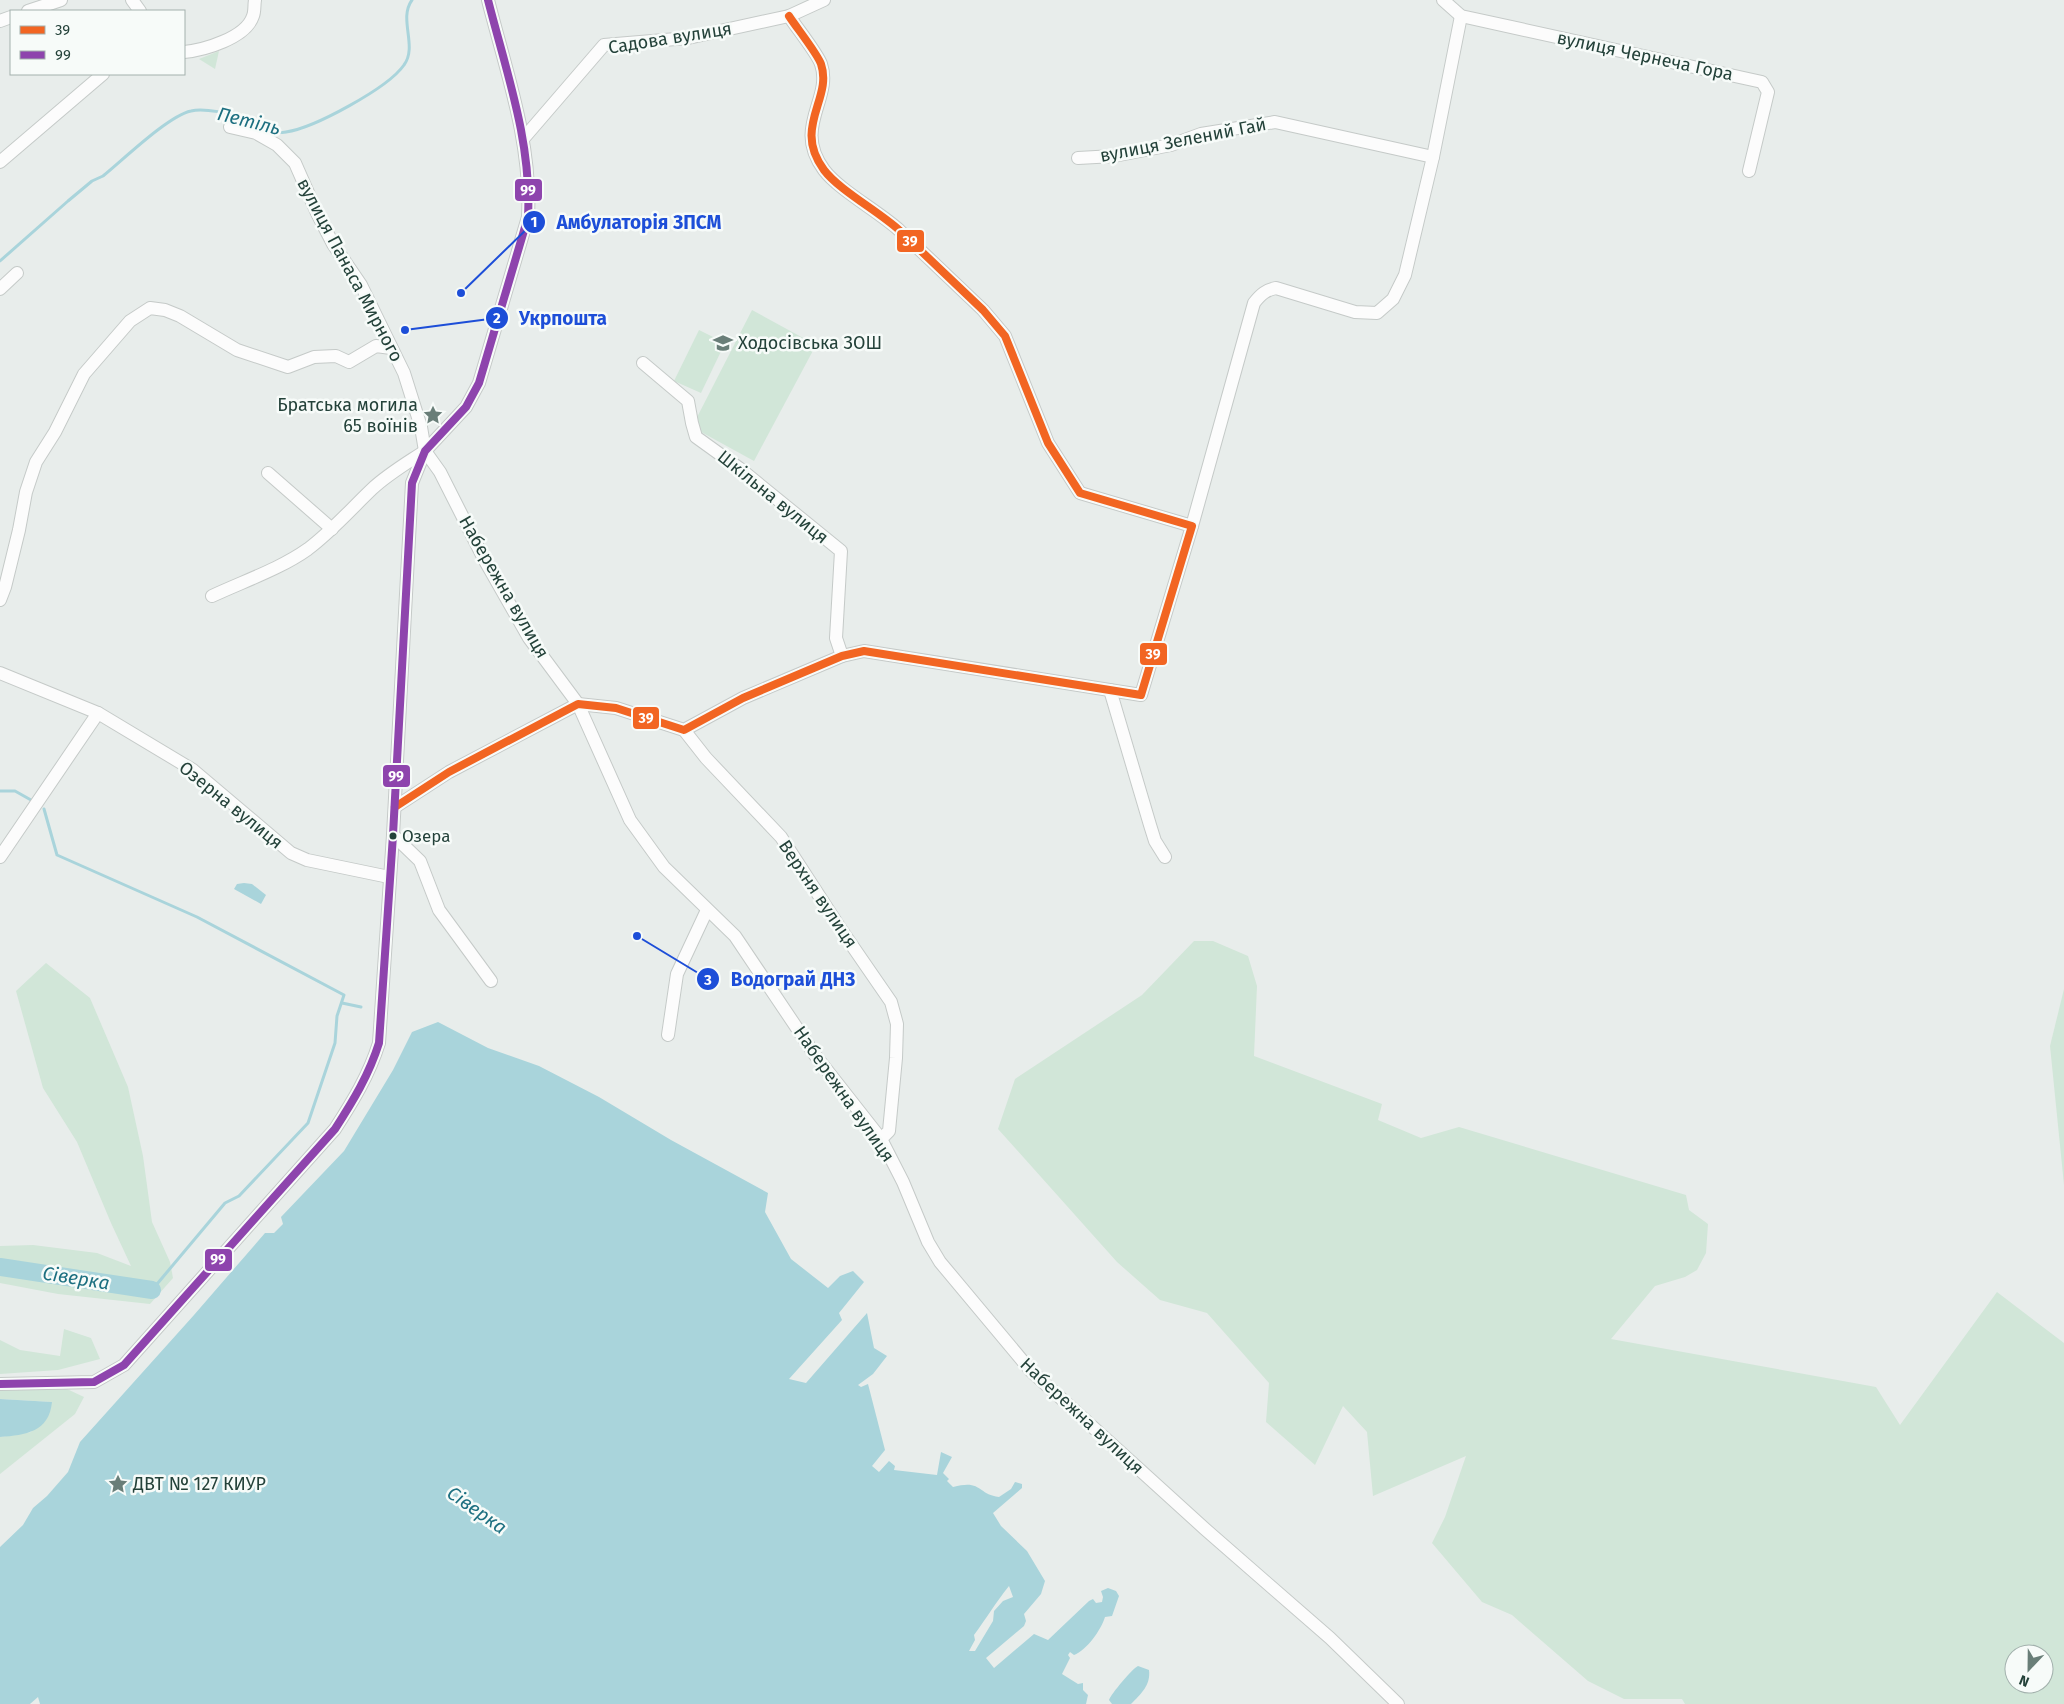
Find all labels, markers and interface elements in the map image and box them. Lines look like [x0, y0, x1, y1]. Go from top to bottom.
legend [10, 10, 185, 75]
street label: Садова вулиця [607, 17, 733, 59]
text: 39 [55, 21, 70, 39]
street label: вулиця Чернеча Гора [1555, 27, 1735, 85]
text: 99 [55, 46, 71, 64]
water label: Петіль [215, 102, 283, 140]
street label: вулиця Зелений Гай [1098, 113, 1268, 167]
street label: вулиця Панаса Мирного [292, 174, 408, 366]
line badge: 99 [514, 178, 543, 202]
text: 99 [520, 182, 536, 199]
callout: Амбулаторія ЗПСМ [521, 205, 731, 239]
text: Амбулаторія ЗПСМ [555, 211, 722, 234]
text: 1 [531, 213, 537, 231]
line badge: 39 [896, 229, 925, 253]
text: 39 [902, 233, 918, 250]
callout: Укрпошта [484, 301, 617, 335]
text: Укрпошта [518, 307, 607, 330]
text: 2 [493, 309, 501, 327]
school or university icon: Ходосівська ЗОШ [712, 332, 734, 354]
place label: Ходосівська ЗОШ [738, 332, 882, 354]
place label: Братська могила 65 воїнів [277, 394, 418, 437]
place icon: Братська могила 65 воїнів [422, 404, 444, 426]
street label: Шкільна вулиця [713, 446, 833, 548]
street label: Набережна вулиця [454, 512, 554, 662]
line badge: 39 [1139, 642, 1168, 666]
text: 39 [1145, 646, 1161, 663]
line badge: 39 [632, 706, 660, 730]
text: 39 [638, 710, 654, 727]
street label: Озерна вулиця [175, 756, 287, 854]
line badge: 99 [382, 764, 411, 788]
text: 99 [388, 768, 404, 785]
place label: Озера [402, 826, 450, 847]
marker: Озера [388, 831, 398, 841]
street label: Верхня вулиця [774, 836, 862, 952]
callout: Водограй ДНЗ [695, 962, 865, 996]
text: Водограй ДНЗ [731, 968, 855, 991]
text: 3 [703, 971, 712, 989]
street label: Набережна вулиця [789, 1022, 899, 1166]
line badge: 99 [204, 1248, 233, 1272]
text: 99 [210, 1251, 226, 1268]
water label: Сіверка [41, 1261, 111, 1295]
street label: Набережна вулиця [1016, 1353, 1148, 1479]
place icon: ДВТ № 127 КИУР [107, 1473, 129, 1495]
place label: ДВТ № 127 КИУР [132, 1473, 266, 1495]
water label: Сіверка [443, 1481, 511, 1539]
north arrow [2004, 1644, 2054, 1694]
text: N [2017, 1671, 2032, 1690]

